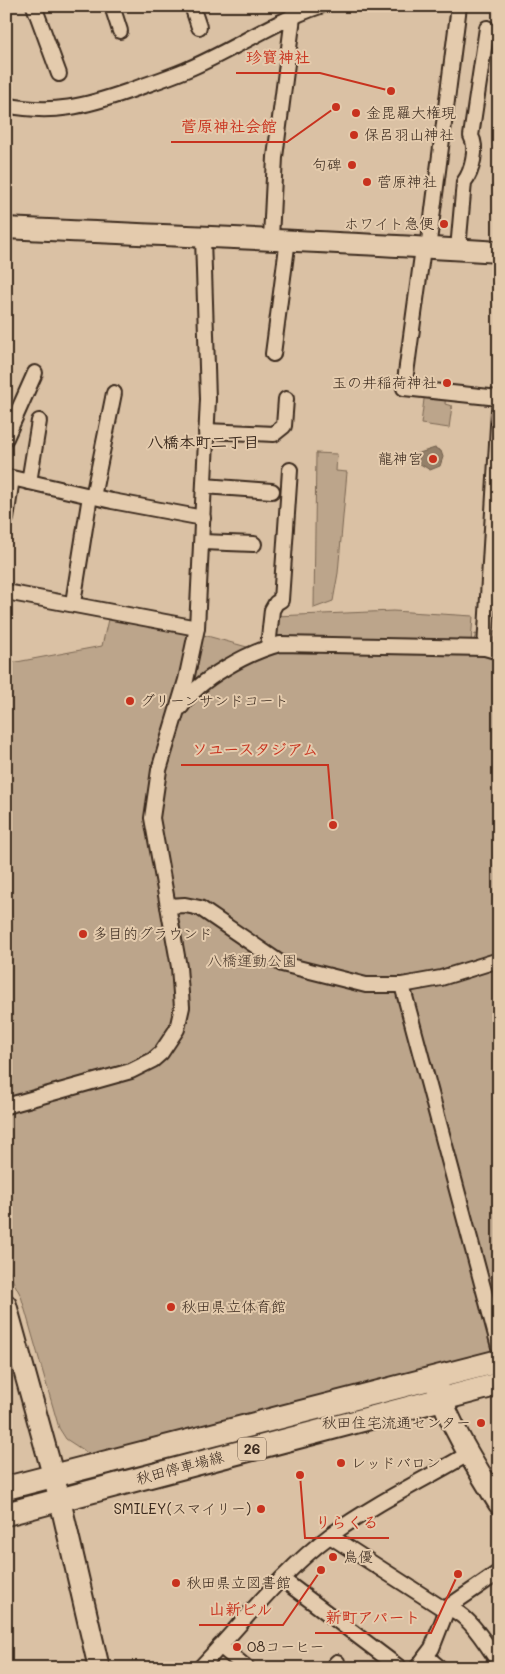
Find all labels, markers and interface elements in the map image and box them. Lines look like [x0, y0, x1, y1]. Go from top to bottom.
callout: 珍寳神社 [236, 42, 320, 73]
text: 珍寳神社 [246, 46, 310, 67]
place label: 金毘羅大権現 [366, 102, 456, 122]
marker: 金毘羅大権現 [350, 107, 362, 119]
callout: 菅原神社会館 [171, 111, 287, 142]
text: 菅原神社会館 [181, 115, 277, 136]
place label: 保呂羽山神社 [364, 124, 454, 144]
marker: 保呂羽山神社 [348, 129, 360, 141]
place label: 句碑 [312, 154, 342, 174]
marker: 句碑 [346, 159, 358, 171]
place label: 菅原神社 [377, 171, 437, 191]
marker: 菅原神社 [361, 176, 373, 188]
place label: ホワイト急便 [344, 213, 435, 233]
marker: ホワイト急便 [438, 218, 450, 230]
place label: 玉の井稲荷神社 [332, 372, 437, 392]
marker: 玉の井稲荷神社 [441, 377, 453, 389]
district label: 八橋本町二丁目 [147, 431, 259, 452]
place label: 龍神宮 [378, 448, 423, 468]
marker: 龍神宮 [427, 453, 439, 465]
place label: グリーンサンドコート [140, 690, 289, 710]
marker: グリーンサンドコート [124, 695, 136, 707]
callout: ソユースタジアム [181, 734, 328, 765]
text: ソユースタジアム [192, 738, 318, 759]
place label: 多目的グラウンド [93, 923, 213, 943]
marker: 多目的グラウンド [77, 928, 89, 940]
park label: 八橋運動公園 [207, 950, 297, 970]
place label: 秋田県立体育館 [181, 1296, 286, 1316]
marker: 秋田県立体育館 [165, 1301, 177, 1313]
place label: 秋田住宅流通センター [322, 1412, 471, 1432]
marker: 秋田住宅流通センター [475, 1417, 487, 1429]
road number: 26 [238, 1438, 266, 1460]
street label: 秋田停車場線 [134, 1446, 226, 1488]
place label: レッドバロン [351, 1452, 441, 1472]
marker: レッドバロン [335, 1457, 347, 1469]
place label: SMILEY(スマイリー) [113, 1498, 251, 1518]
marker: SMILEY(スマイリー) [255, 1503, 267, 1515]
callout: りらくる [305, 1507, 389, 1538]
text: りらくる [315, 1511, 379, 1532]
place label: 鳥優 [343, 1546, 373, 1566]
marker: 鳥優 [327, 1551, 339, 1563]
place label: 秋田県立図書館 [186, 1572, 291, 1592]
marker: 秋田県立図書館 [170, 1577, 182, 1589]
callout: 山新ビル [199, 1594, 283, 1625]
text: 山新ビル [209, 1598, 273, 1619]
callout: 新町アパート [315, 1602, 431, 1633]
text: 新町アパート [325, 1606, 421, 1627]
place label: 08コーヒー [247, 1636, 324, 1656]
marker: 08コーヒー [231, 1641, 243, 1653]

